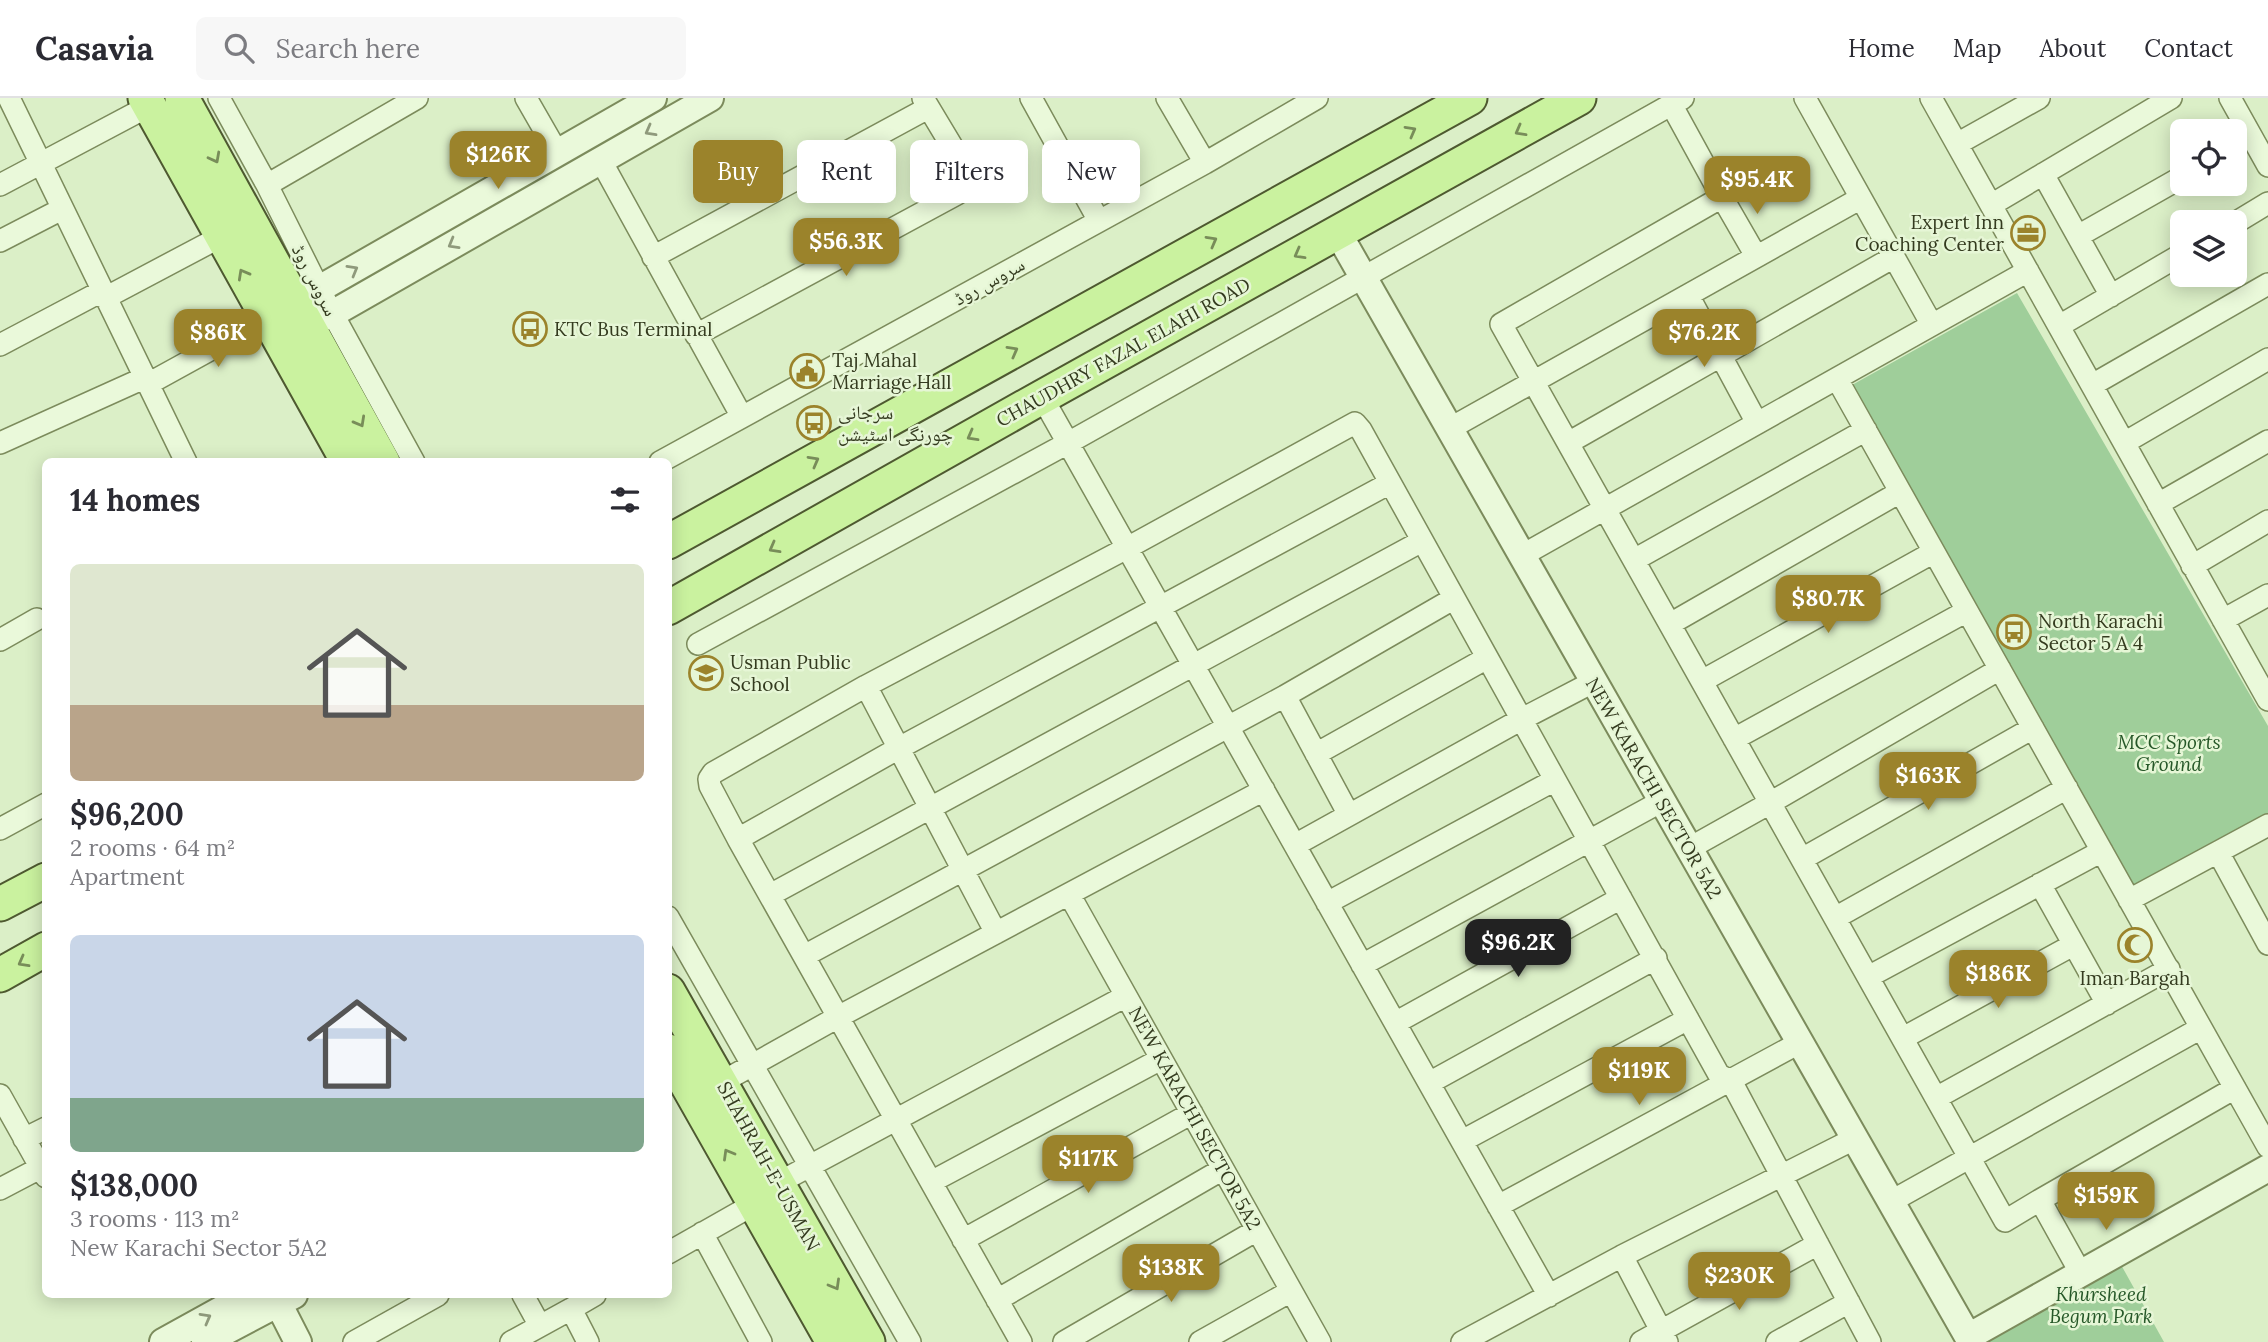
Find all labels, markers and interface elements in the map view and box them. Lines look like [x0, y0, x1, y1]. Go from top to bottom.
search box [196, 17, 686, 80]
text: Casavia [35, 27, 154, 69]
icon: search [220, 29, 258, 67]
text: Search here [276, 32, 420, 65]
text: Home [1848, 33, 1915, 64]
text: Map [1953, 33, 2002, 64]
text: About [2040, 33, 2106, 64]
text: Contact [2144, 33, 2233, 64]
map controls [2170, 119, 2247, 287]
button: locate [2170, 119, 2247, 196]
one-way arrow [645, 123, 658, 136]
one-way arrow [1514, 123, 1527, 136]
one-way arrow [1404, 126, 1416, 139]
pin: $126K [449, 132, 547, 191]
text: $126K [466, 139, 530, 168]
chip: Buy [693, 140, 783, 203]
chip: Rent [797, 140, 896, 203]
chip: Filters [910, 140, 1028, 203]
chip: New [1042, 140, 1140, 203]
one-way arrow [207, 151, 220, 163]
pin: $95.4K [1700, 156, 1814, 216]
text: $95.4K [1720, 164, 1794, 193]
place label: Expert Inn Coaching Center [1855, 210, 2005, 256]
button: layers [2170, 210, 2247, 287]
office icon: Expert Inn Coaching Center [2009, 214, 2047, 252]
pin: $56.3K [789, 218, 903, 278]
text: $56.3K [809, 226, 883, 255]
one-way arrow [447, 236, 460, 249]
one-way arrow [1205, 236, 1217, 249]
street label: سروس روڈ [287, 240, 343, 320]
one-way arrow [1294, 246, 1307, 259]
street label: سروس روڈ [949, 252, 1029, 310]
one-way arrow [345, 265, 358, 278]
one-way arrow [238, 269, 251, 281]
street label: CHAUDHRY FAZAL ELAHI ROAD [992, 272, 1254, 432]
pin: $86K [177, 310, 259, 369]
bus stop icon: KTC Bus Terminal [511, 310, 549, 348]
pin: $76.2K [1647, 310, 1761, 369]
text: $86K [190, 317, 246, 346]
place label: KTC Bus Terminal [554, 317, 712, 341]
text: $76.2K [1668, 317, 1740, 346]
one-way arrow [1006, 346, 1018, 359]
place label: Taj Mahal Marriage Hall [832, 348, 951, 394]
public building icon: Taj Mahal Marriage Hall [788, 352, 826, 390]
place label: سرجانی چورنگی اسٹیشن [838, 400, 953, 446]
bus stop icon: سرجانی چورنگی اسٹیشن [795, 404, 833, 442]
one-way arrow [352, 414, 365, 427]
one-way arrow [967, 428, 980, 441]
one-way arrow [807, 456, 819, 469]
text: 14 homes [70, 481, 200, 519]
icon: filters [606, 481, 644, 519]
one-way arrow [769, 540, 782, 553]
pin: $80.7K [1771, 575, 1885, 635]
text: $80.7K [1792, 583, 1864, 612]
place label: North Karachi Sector 5 A 4 [2038, 609, 2163, 655]
icon: home [294, 610, 420, 736]
bus stop icon: North Karachi Sector 5 A 4 [1995, 613, 2033, 651]
place label: Usman Public School [730, 650, 851, 696]
school or university icon: Usman Public School [687, 654, 725, 692]
street label: NEW KARACHI SECTOR 5A2 [1581, 673, 1727, 903]
park label: MCC Sports Ground [2117, 730, 2221, 776]
pin: $163K [1879, 752, 1977, 812]
text: $163K [1895, 760, 1961, 789]
text: $96,200 [70, 795, 184, 833]
text: 2 rooms · 64 m² [70, 833, 235, 862]
text: Apartment [70, 862, 185, 891]
pin: $96.2K [1461, 920, 1575, 979]
mosque icon: Iman Bargah [2116, 926, 2154, 964]
text: $96.2K [1481, 927, 1555, 956]
pin: $186K [1949, 950, 2047, 1010]
one-way arrow [17, 954, 30, 967]
text: $186K [1965, 958, 2031, 987]
place label: Iman Bargah [2080, 966, 2190, 990]
icon: home [294, 981, 420, 1107]
street label: NEW KARACHI SECTOR 5A2 [1124, 1002, 1266, 1234]
pin: $119K [1590, 1048, 1688, 1107]
text: $119K [1608, 1055, 1670, 1084]
street label: SHAHRAH-E-USMAN [712, 1077, 826, 1255]
pin: $117K [1039, 1136, 1137, 1195]
text: $117K [1058, 1143, 1118, 1172]
one-way arrow [723, 1149, 736, 1162]
text: $138,000 [70, 1166, 198, 1204]
pin: $159K [2057, 1172, 2155, 1232]
text: $159K [2074, 1180, 2138, 1209]
text: 3 rooms · 113 m² [70, 1204, 240, 1233]
text: New Karachi Sector 5A2 [70, 1233, 327, 1262]
pin: $138K [1122, 1244, 1220, 1304]
text: $138K [1138, 1252, 1204, 1281]
pin: $230K [1690, 1252, 1788, 1312]
text: $230K [1704, 1260, 1774, 1289]
one-way arrow [827, 1277, 840, 1290]
park label: Khursheed Begum Park [2049, 1282, 2153, 1328]
one-way arrow [198, 1313, 211, 1327]

